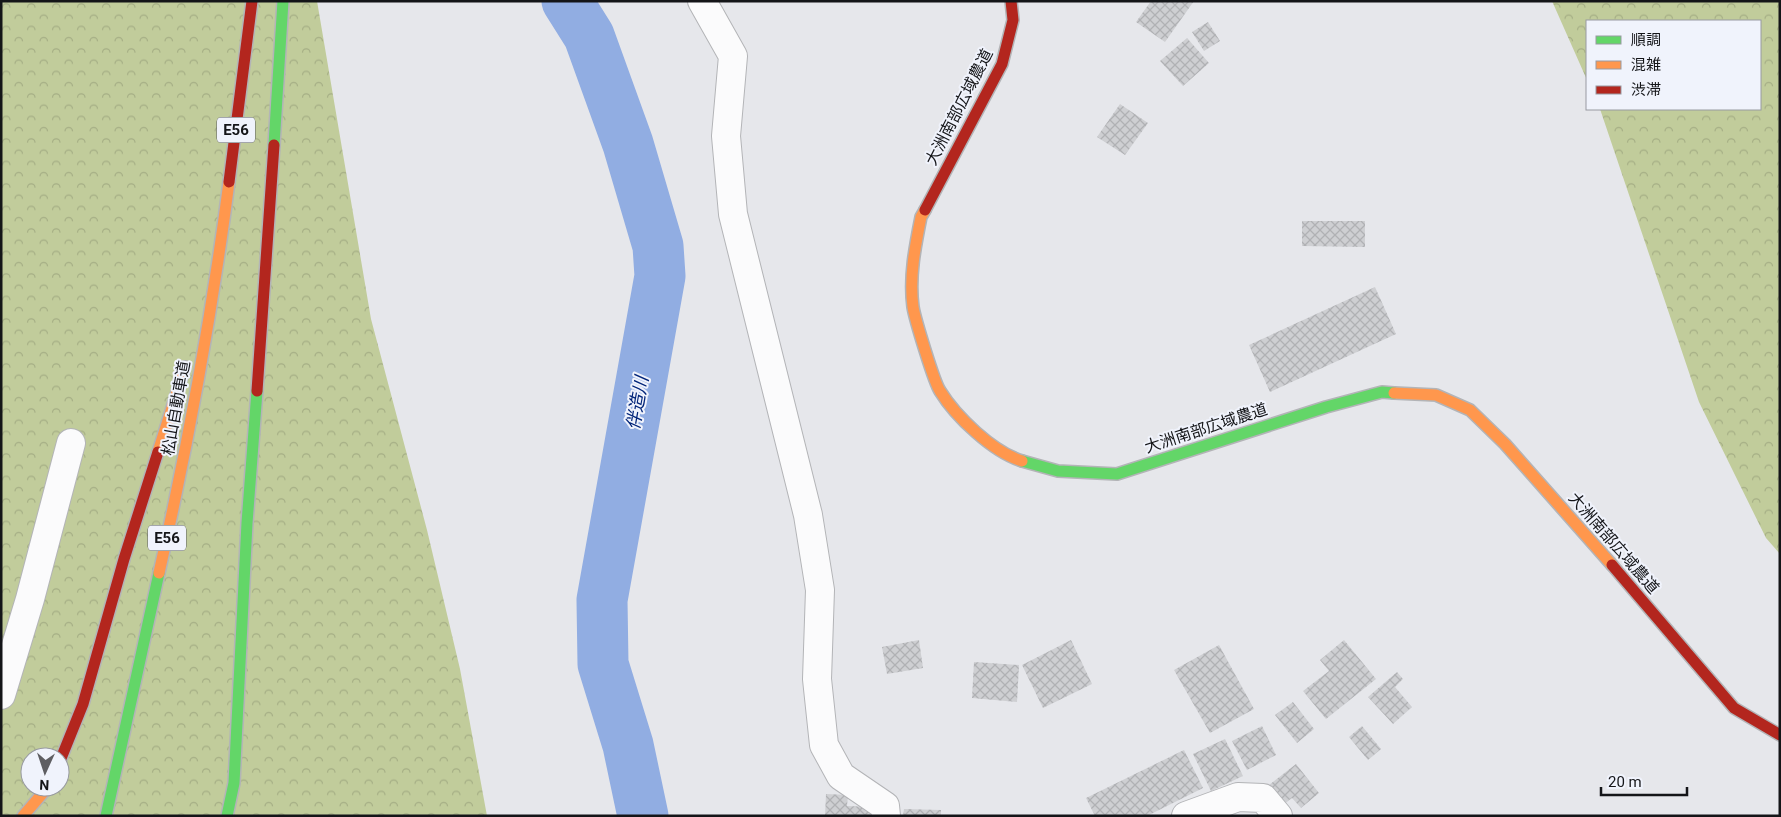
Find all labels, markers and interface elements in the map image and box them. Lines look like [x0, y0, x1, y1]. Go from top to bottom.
legend [1586, 20, 1761, 110]
text: 順調 [1631, 31, 1661, 49]
street label: 大洲南部広域農道 [921, 46, 997, 168]
text: 混雑 [1631, 56, 1661, 74]
text: 渋滞 [1631, 81, 1661, 99]
road number: E56 [217, 118, 255, 142]
street label: 松山自動車道 [158, 359, 194, 457]
water label: 伴造川 [622, 373, 652, 431]
street label: 大洲南部広域農道 [1142, 399, 1270, 457]
street label: 大洲南部広域農道 [1565, 488, 1663, 598]
road number: E56 [148, 526, 186, 550]
north arrow [20, 747, 70, 797]
scale bar [1601, 764, 1687, 796]
text: 20 m [1608, 773, 1642, 791]
text: N [39, 777, 50, 793]

